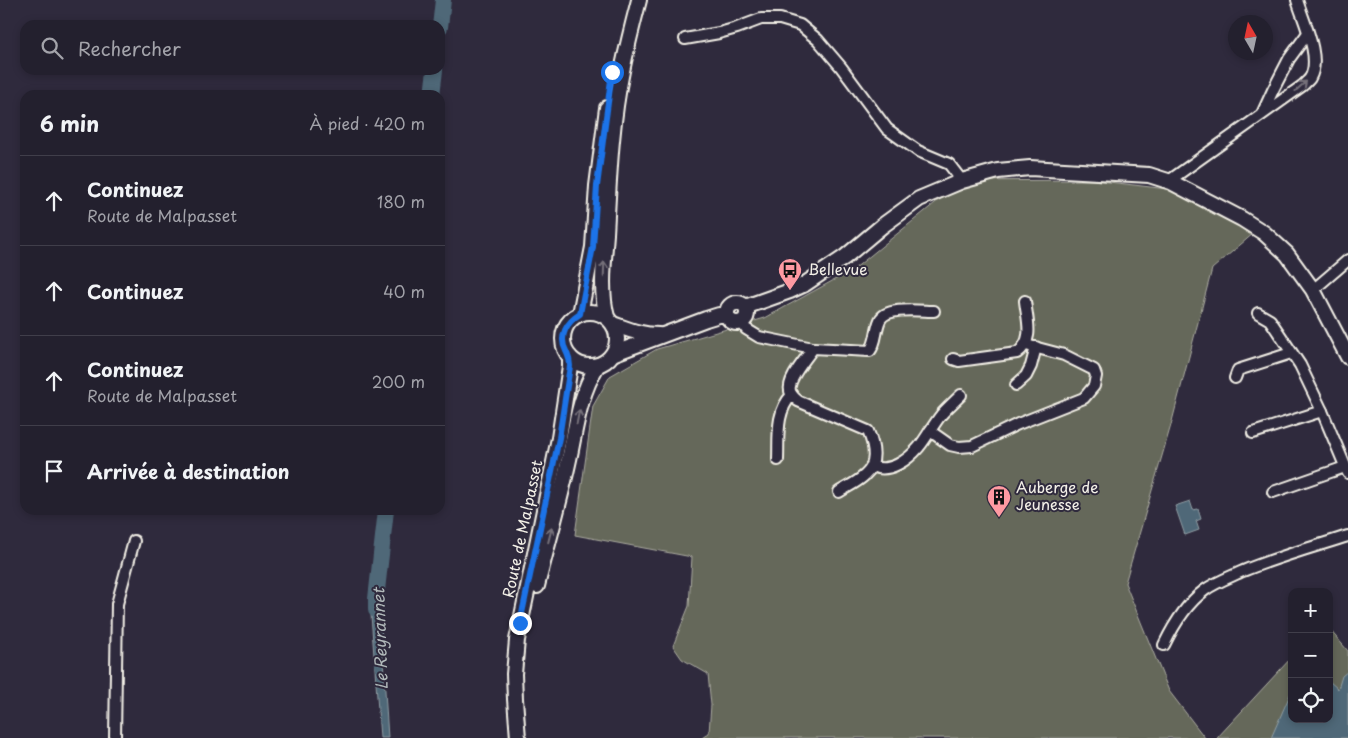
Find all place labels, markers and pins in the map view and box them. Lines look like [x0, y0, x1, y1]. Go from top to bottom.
bus stop icon: Bellevue [777, 257, 803, 291]
place label: Bellevue [808, 257, 868, 280]
place label: Auberge de Jeunesse [1016, 475, 1098, 515]
building icon: Auberge de Jeunesse [986, 484, 1012, 518]

